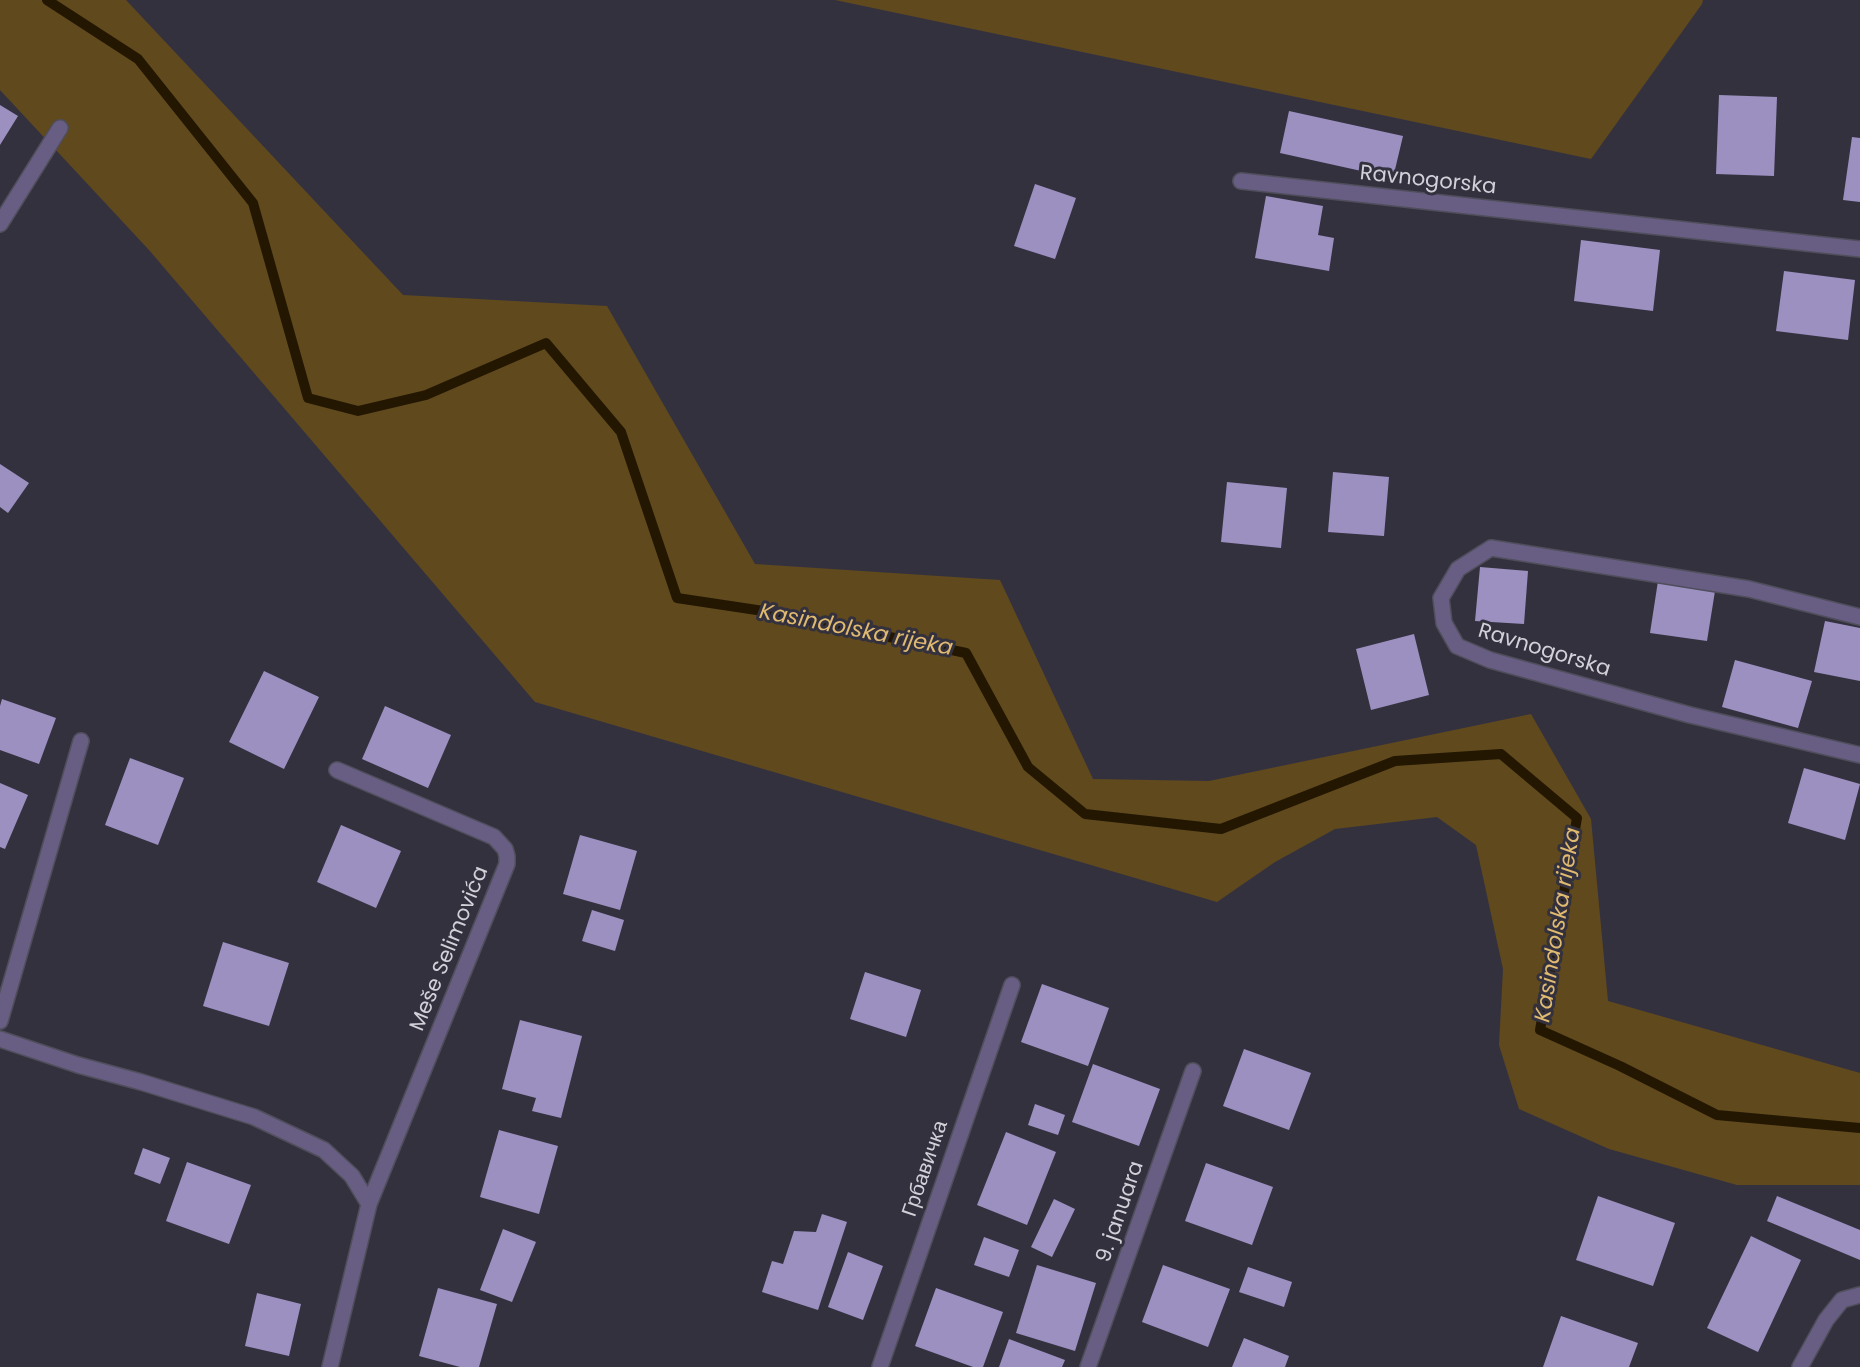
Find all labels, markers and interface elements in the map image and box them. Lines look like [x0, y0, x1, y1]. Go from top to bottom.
street label: Ravnogorska [1359, 161, 1497, 201]
water label: Kasindolska rijeka [757, 599, 955, 663]
street label: Ravnogorska [1475, 619, 1613, 683]
water label: Kasindolska rijeka [1531, 826, 1587, 1024]
street label: Meše Selimovića [405, 863, 495, 1035]
street label: Грбавичка [898, 1118, 954, 1220]
street label: 9. januara [1092, 1158, 1150, 1266]

